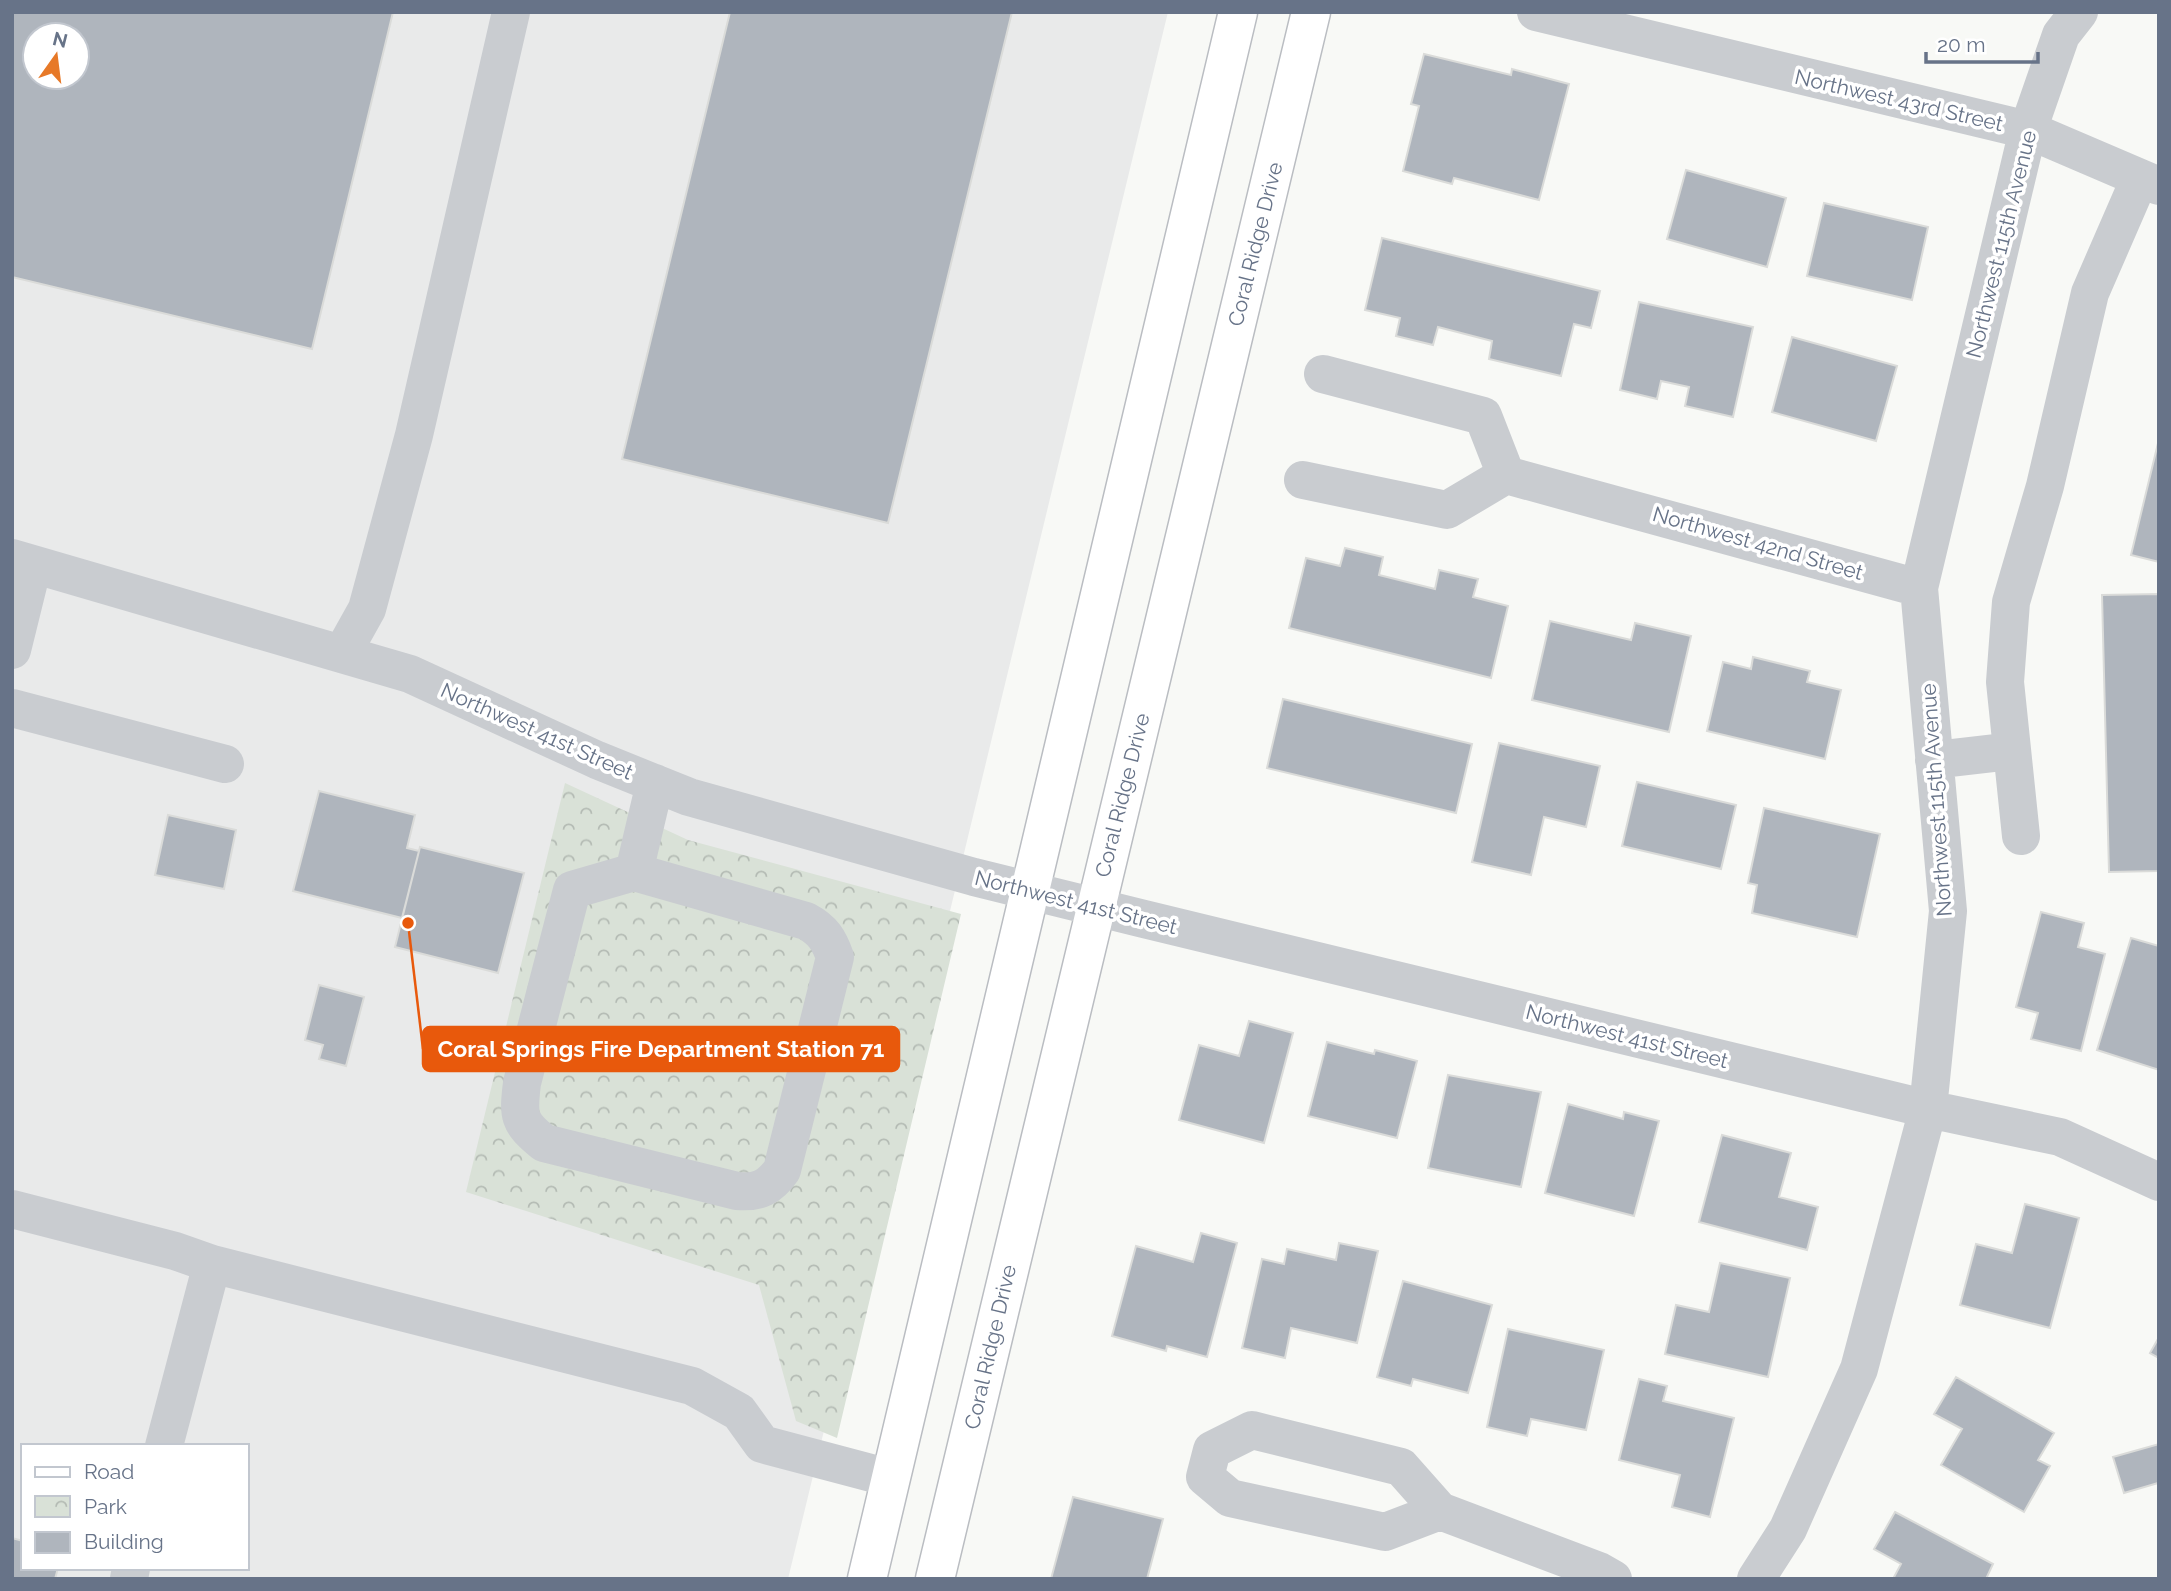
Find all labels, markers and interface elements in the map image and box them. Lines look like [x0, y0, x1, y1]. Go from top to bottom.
north arrow [21, 21, 91, 91]
scale bar [1926, 21, 2038, 65]
text: N [50, 27, 70, 52]
text: 20 m [1937, 32, 1985, 57]
street label: Northwest 43rd Street [1792, 64, 2006, 136]
street label: Northwest 115th Avenue [1961, 128, 2041, 360]
street label: Coral Ridge Drive [1223, 159, 1287, 329]
street label: Northwest 42nd Street [1650, 501, 1866, 585]
street label: Northwest 41st Street [437, 677, 637, 785]
street label: Northwest 115th Avenue [1915, 683, 1957, 917]
street label: Coral Ridge Drive [1090, 710, 1154, 880]
street label: Northwest 41st Street [972, 865, 1180, 939]
street label: Northwest 41st Street [1523, 999, 1731, 1073]
callout: Coral Springs Fire Department Station 71 [423, 1027, 899, 1071]
text: Coral Springs Fire Department Station 71 [438, 1035, 884, 1062]
street label: Coral Ridge Drive [959, 1262, 1021, 1432]
legend [21, 1444, 248, 1570]
text: Road [84, 1459, 134, 1484]
text: Park [84, 1494, 127, 1519]
text: Building [84, 1529, 164, 1554]

